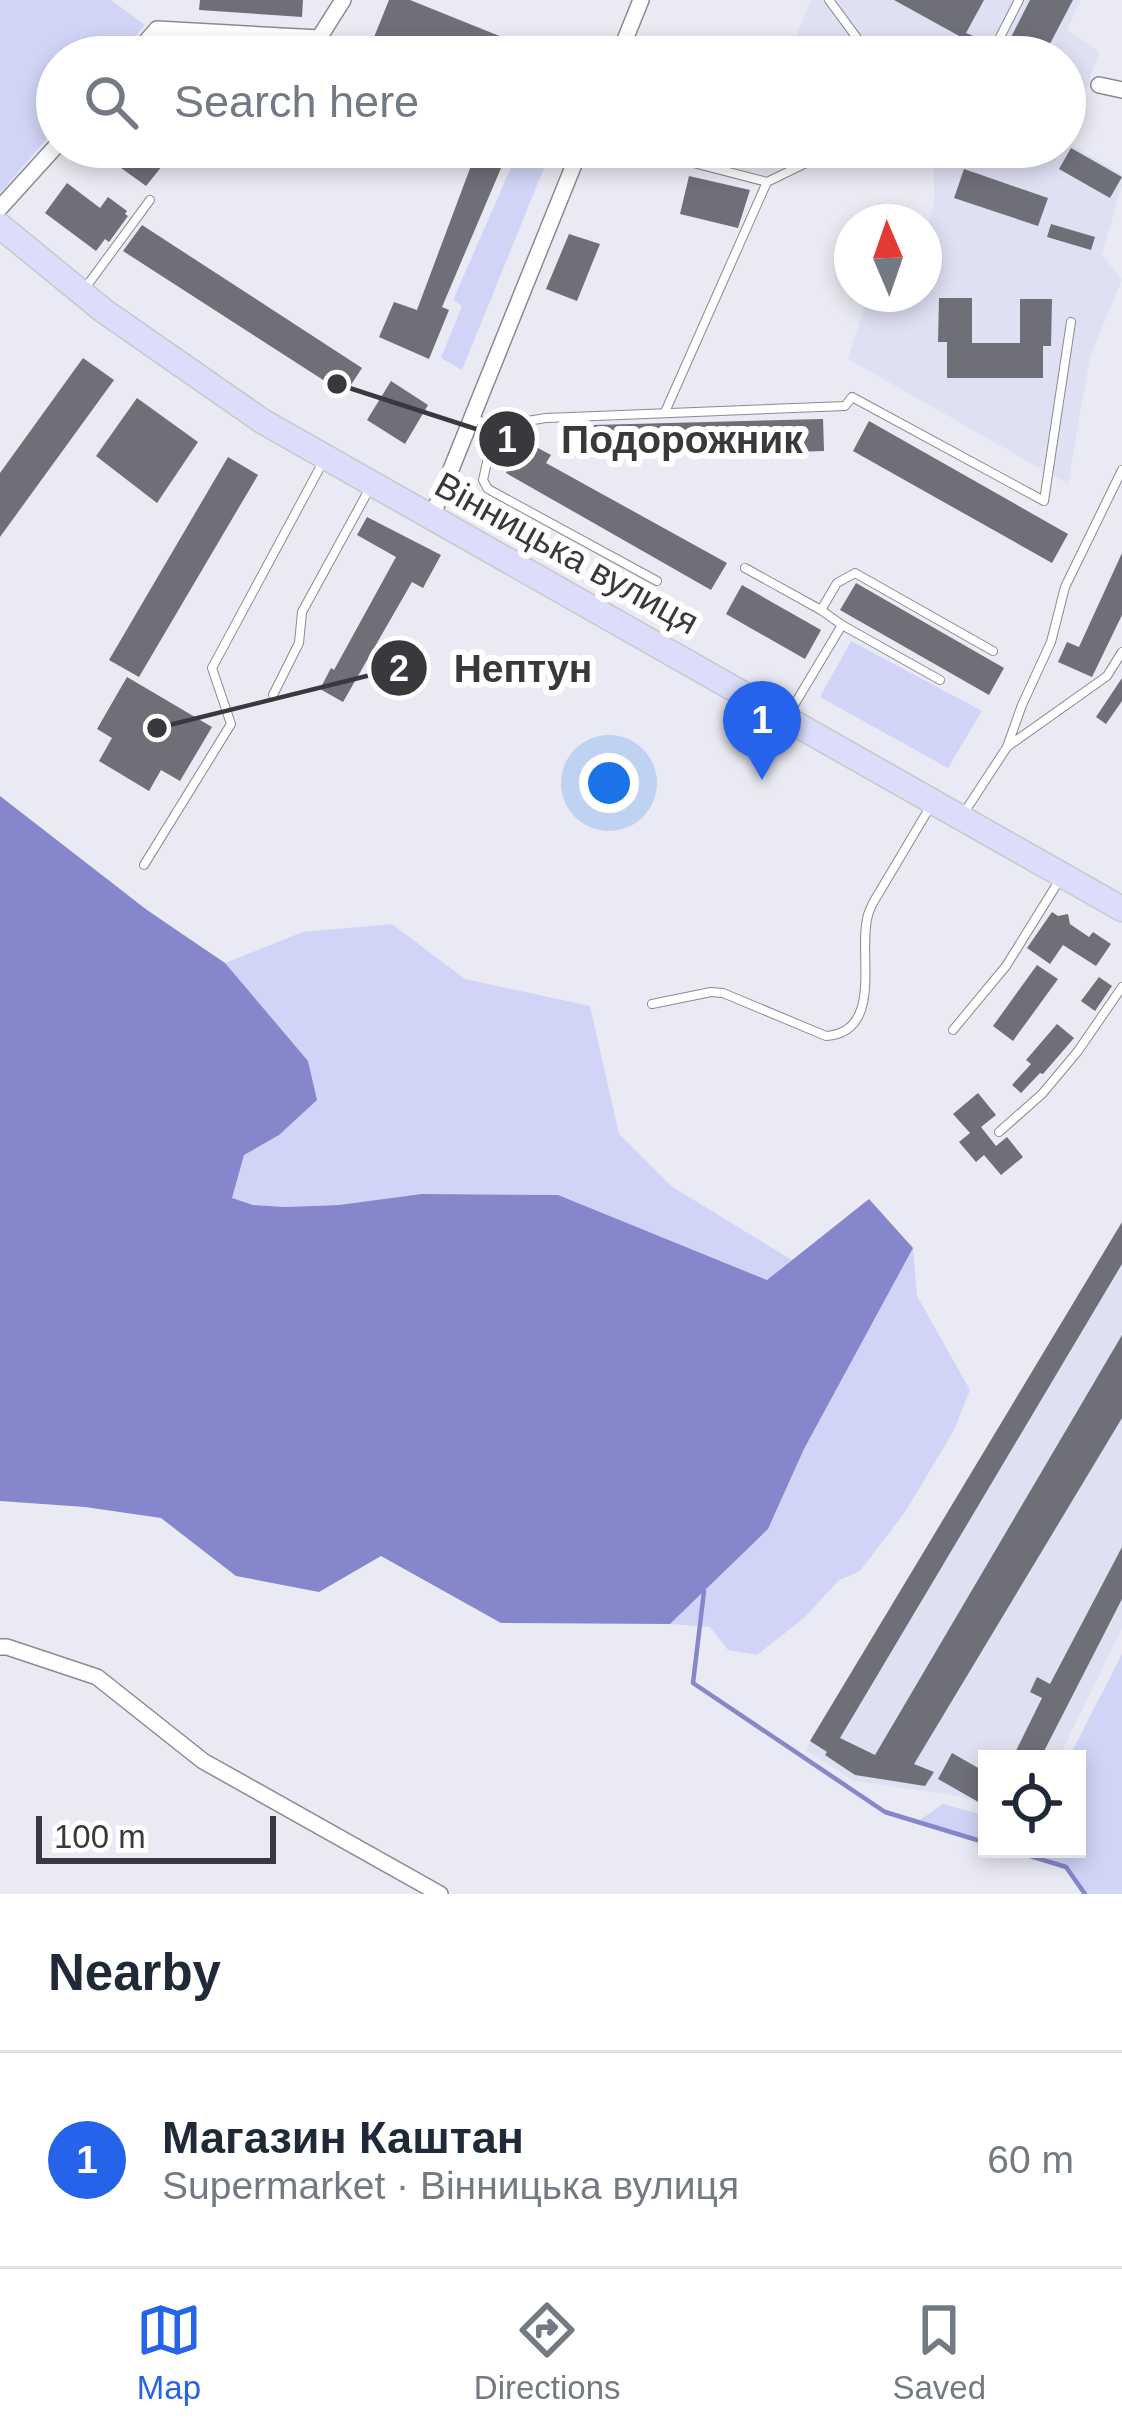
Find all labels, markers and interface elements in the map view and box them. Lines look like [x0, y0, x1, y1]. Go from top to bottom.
search box [36, 36, 1086, 168]
icon: search [78, 69, 144, 135]
text: Search here [174, 76, 419, 127]
north arrow [834, 204, 942, 312]
callout: Подорожник [477, 402, 827, 477]
text: Подорожник [561, 418, 803, 461]
text: 1 [497, 419, 517, 460]
street label: Вінницька вулиця [428, 464, 706, 642]
callout: Нептун [369, 631, 616, 706]
text: Нептун [454, 647, 592, 690]
text: 2 [389, 648, 409, 689]
pin: 1 [723, 681, 801, 780]
your location [579, 753, 639, 813]
map controls [978, 1750, 1086, 1858]
button: locate [978, 1750, 1086, 1858]
scale bar [36, 1810, 276, 1863]
text: 100 m [54, 1818, 146, 1855]
text: Nearby [48, 1944, 221, 2001]
text: Магазин Каштан [162, 2112, 524, 2163]
text: 1 [76, 2138, 98, 2181]
text: 60 m [987, 2138, 1074, 2181]
text: Supermarket · Вінницька вулиця [162, 2164, 739, 2207]
tab: Map [136, 2297, 202, 2407]
tab: Directions [474, 2297, 621, 2407]
tab: Saved [892, 2297, 986, 2407]

